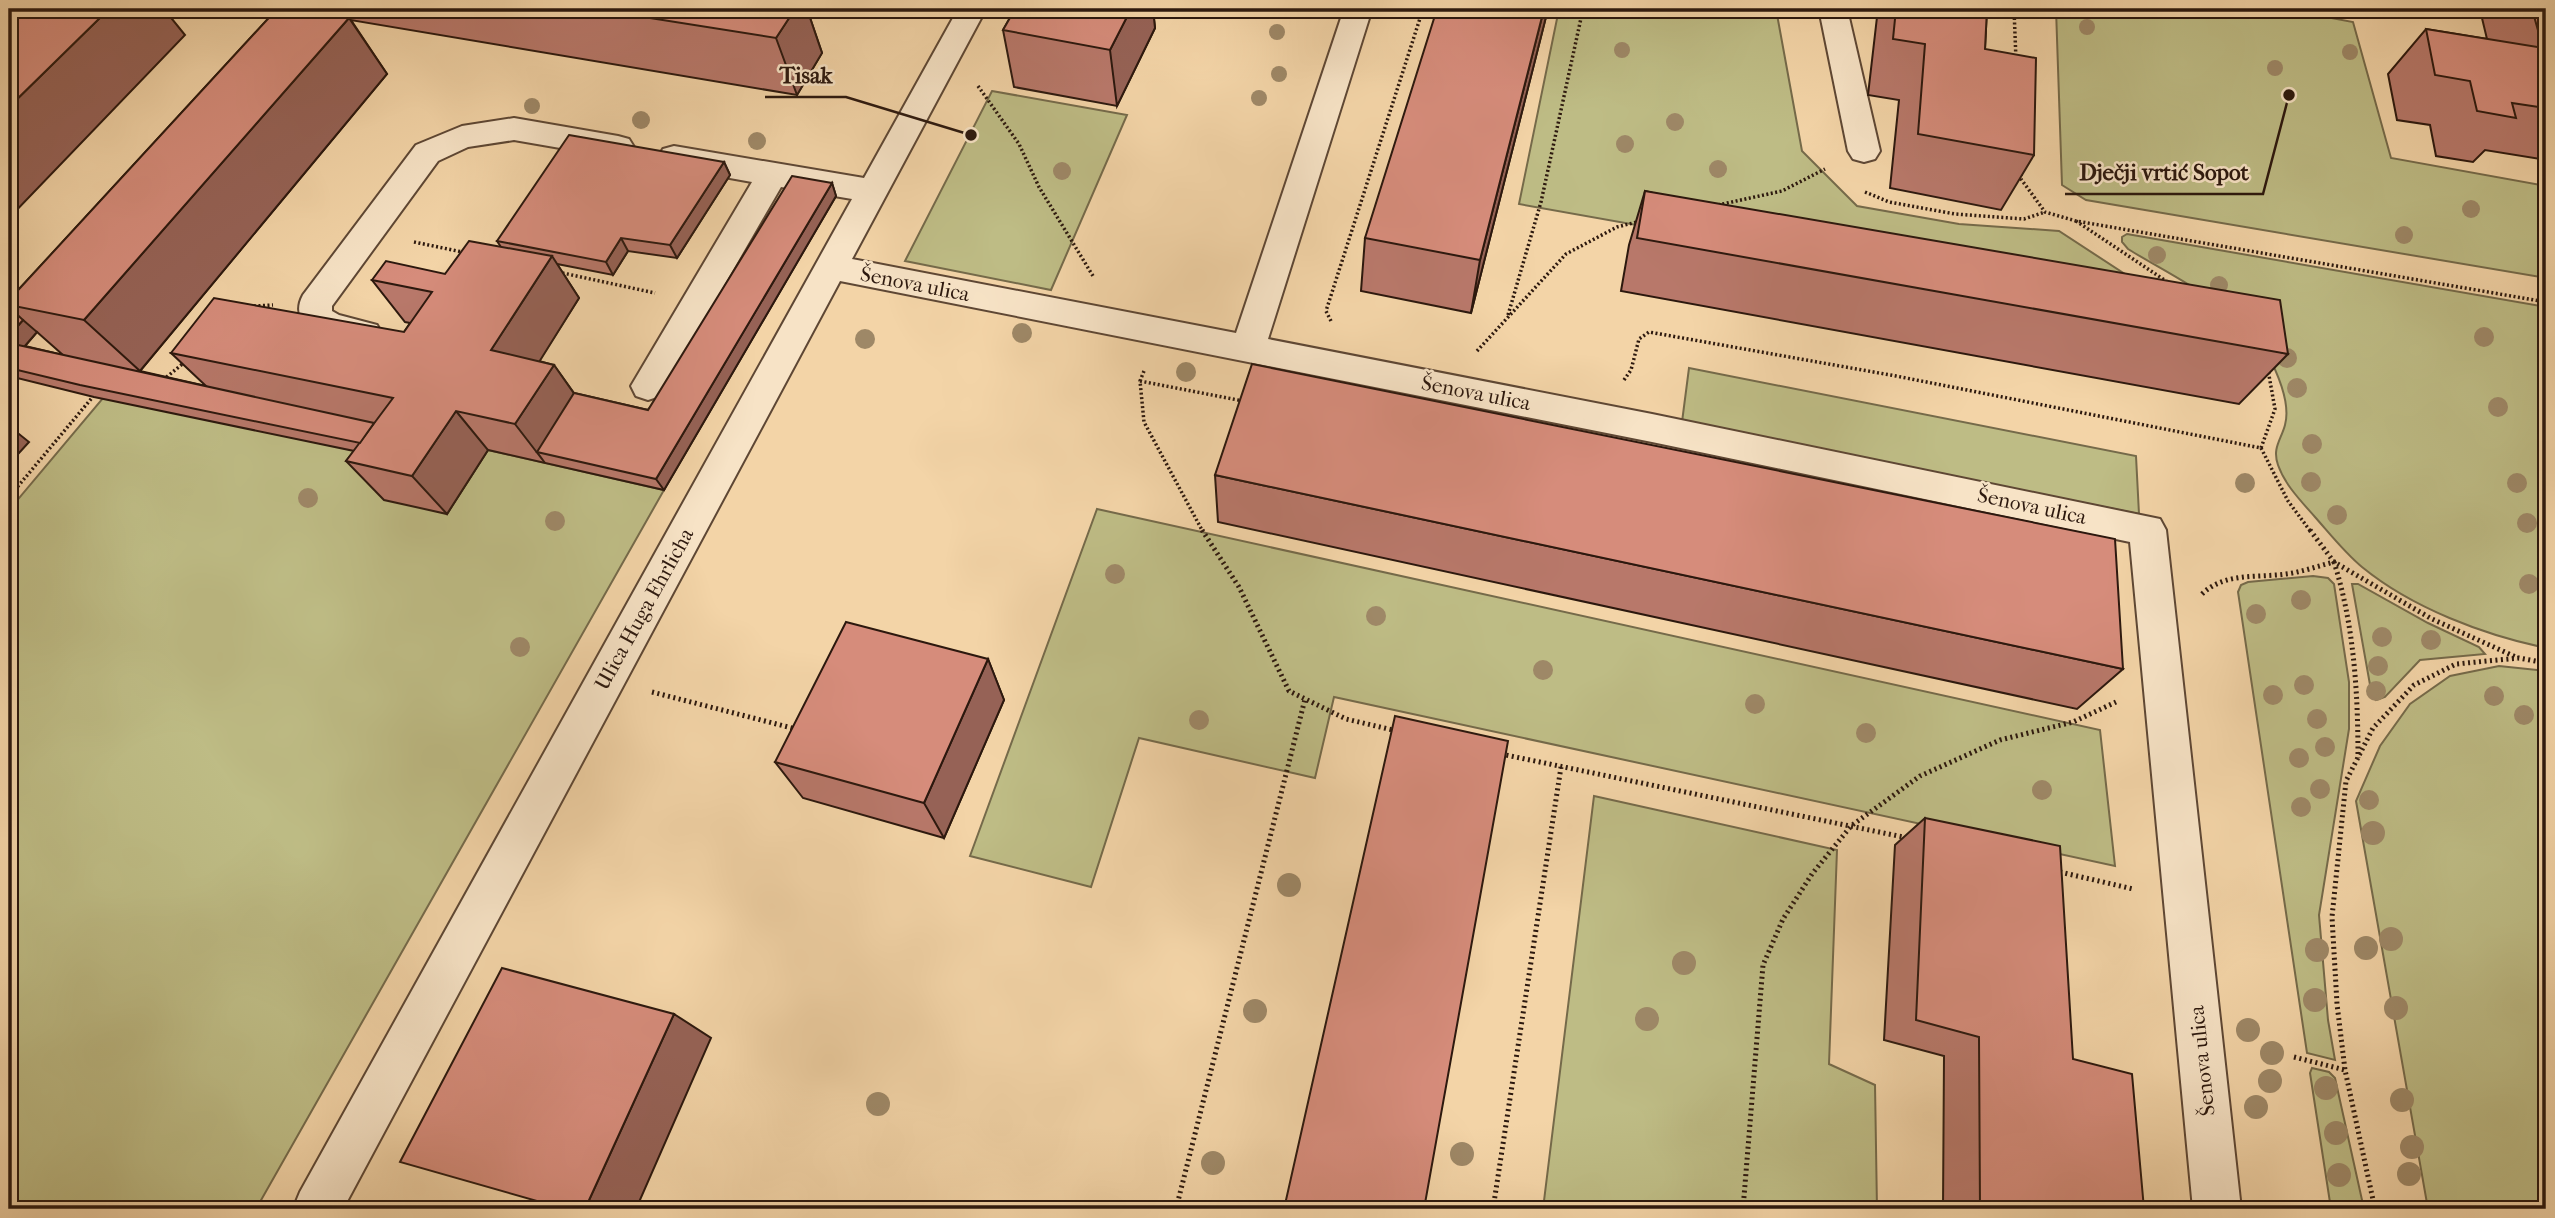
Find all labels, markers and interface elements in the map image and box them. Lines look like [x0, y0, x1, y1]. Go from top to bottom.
callout: Tisak [765, 53, 846, 97]
text: Tisak [779, 62, 834, 89]
callout: Dječji vrtić Sopot [2065, 150, 2263, 194]
text: Dječji vrtić Sopot [2079, 159, 2250, 186]
street label: Šenova ulica [858, 262, 972, 306]
street label: Šenova ulica [1419, 371, 1533, 415]
street label: Šenova ulica [1975, 483, 2089, 529]
street label: Ulica Huga Ehrlicha [590, 524, 699, 694]
street label: Šenova ulica [2184, 1004, 2220, 1117]

